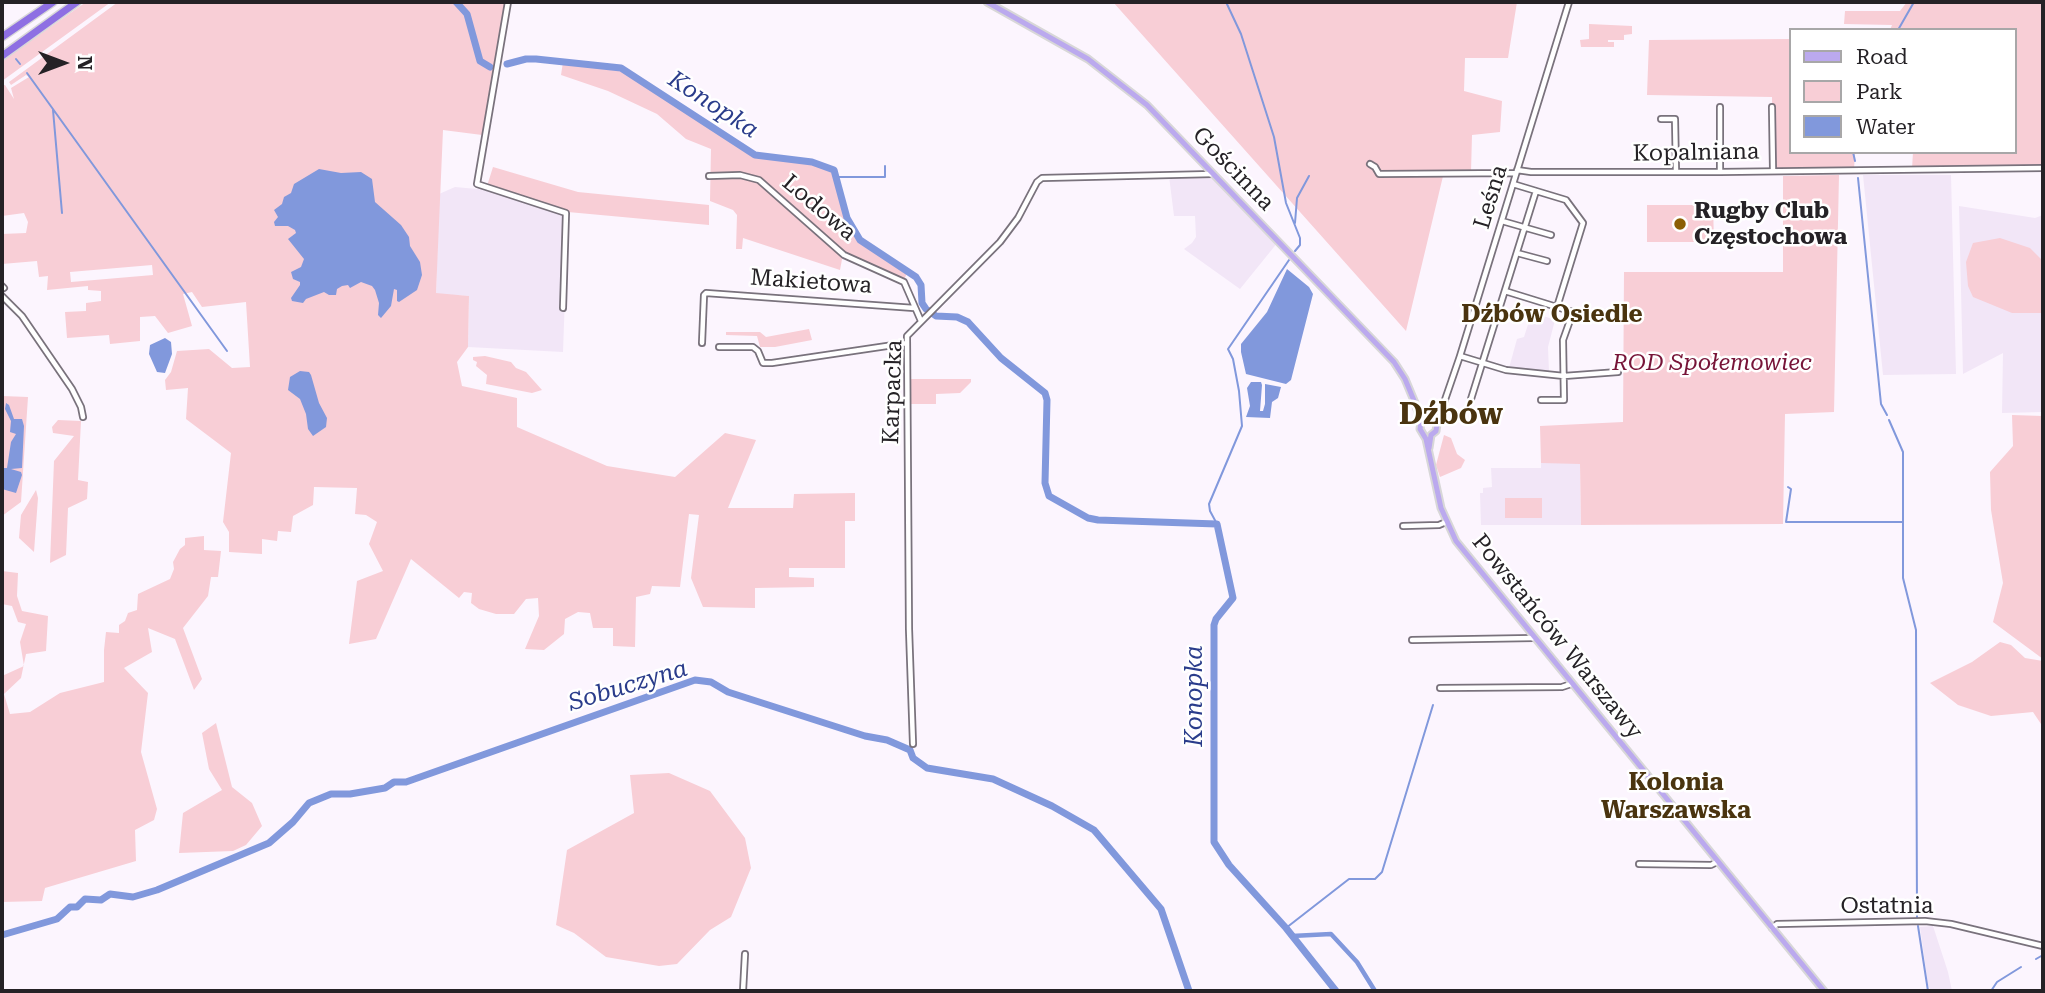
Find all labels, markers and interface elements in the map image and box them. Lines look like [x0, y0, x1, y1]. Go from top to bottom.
north arrow [28, 28, 98, 98]
legend [1790, 28, 2017, 154]
text: Road [1856, 45, 1908, 69]
text: N [73, 56, 96, 70]
water label: Konopka [663, 65, 763, 145]
text: Park [1856, 80, 1902, 104]
text: Water [1856, 115, 1915, 139]
street label: Gościnna [1186, 121, 1280, 217]
street label: Kopalniana [1632, 138, 1760, 168]
street label: Leśna [1468, 162, 1514, 232]
street label: Lodowa [776, 169, 862, 247]
place label: Rugby Club Częstochowa [1694, 197, 1847, 251]
marker: Rugby Club Częstochowa [1672, 216, 1688, 232]
street label: Makietowa [749, 264, 873, 300]
district label: Dźbów Osiedle [1461, 301, 1643, 329]
street label: Karpacka [877, 339, 909, 445]
park label: ROD Społemowiec [1612, 349, 1812, 377]
district label: Dźbów [1399, 397, 1503, 433]
street label: Powstańców Warszawy [1466, 529, 1648, 745]
water label: Konopka [1181, 645, 1209, 747]
water label: Sobuczyna [565, 654, 691, 718]
district label: Kolonia Warszawska [1601, 769, 1751, 825]
street label: Ostatnia [1840, 892, 1934, 920]

